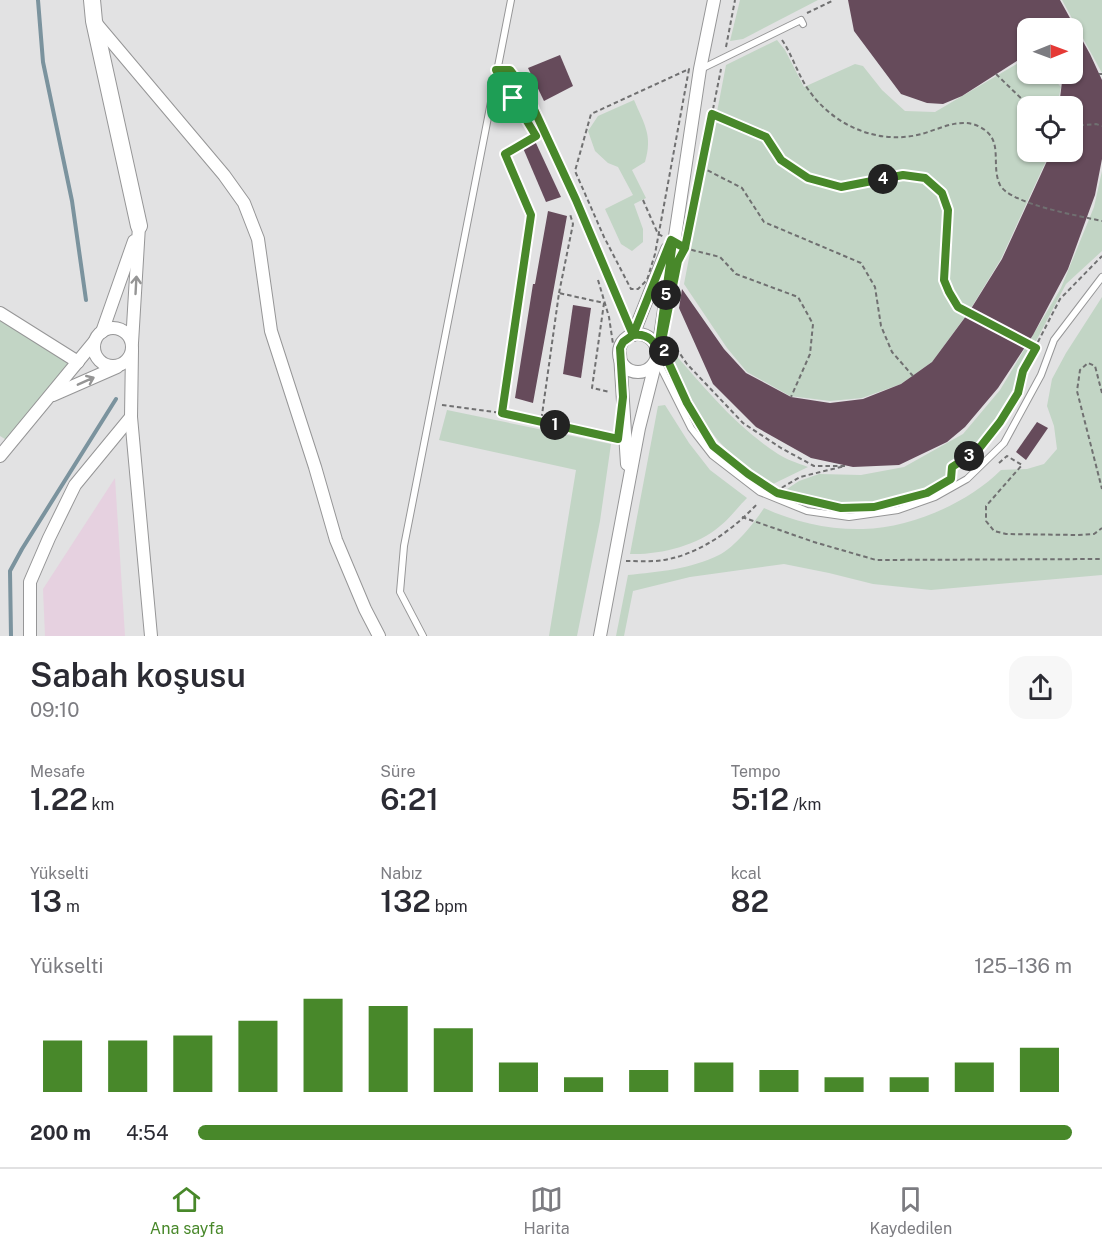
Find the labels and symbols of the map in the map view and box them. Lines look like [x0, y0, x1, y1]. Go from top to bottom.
north arrow [1017, 18, 1083, 84]
pin [487, 72, 538, 123]
pin: 4 [868, 164, 898, 194]
one-way arrow [130, 276, 141, 296]
pin: 5 [651, 280, 681, 310]
pin: 2 [649, 336, 679, 366]
one-way arrow [76, 375, 94, 386]
pin: 1 [540, 410, 570, 440]
pin: 3 [954, 441, 984, 471]

